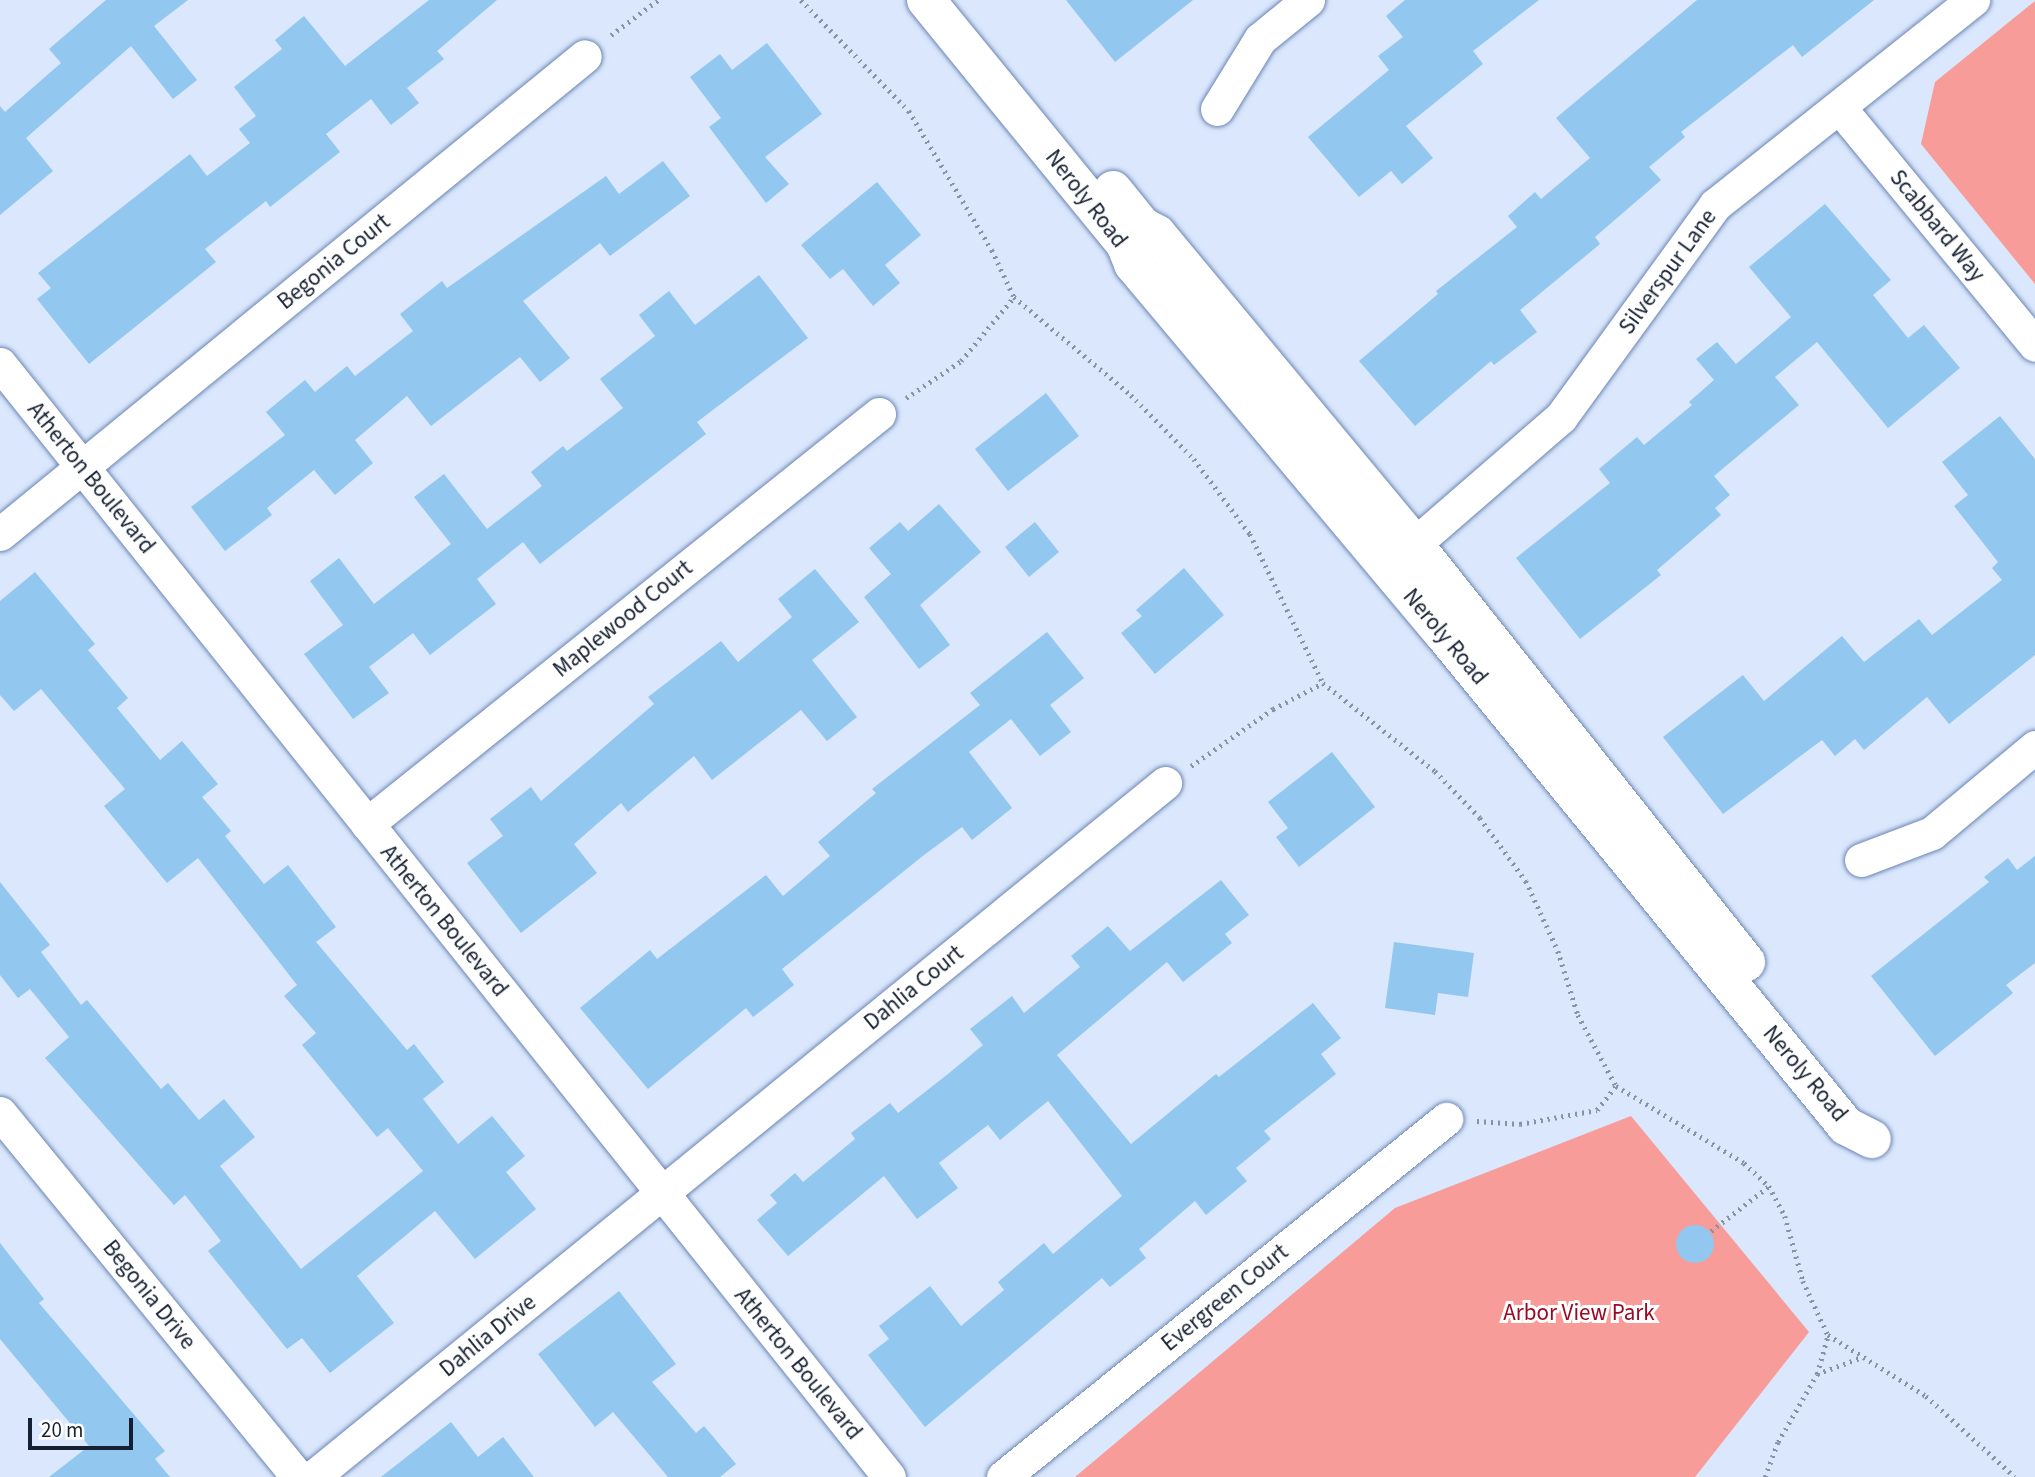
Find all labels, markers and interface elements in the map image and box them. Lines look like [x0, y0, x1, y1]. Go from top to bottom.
street label: Neroly Road [1039, 144, 1133, 254]
street label: Scabbard Way [1883, 164, 1991, 288]
street label: Silverspur Lane [1613, 204, 1723, 340]
street label: Begonia Court [272, 208, 396, 316]
street label: Atherton Boulevard [21, 397, 161, 559]
street label: Maplewood Court [548, 554, 698, 684]
street label: Neroly Road [1397, 583, 1493, 691]
street label: Atherton Boulevard [374, 840, 514, 1002]
street label: Dahlia Court [859, 940, 969, 1036]
street label: Neroly Road [1757, 1020, 1853, 1128]
street label: Begonia Drive [97, 1235, 201, 1355]
street label: Evergreen Court [1156, 1239, 1294, 1357]
street label: Atherton Boulevard [728, 1283, 868, 1445]
street label: Dahlia Drive [434, 1289, 542, 1383]
park label: Arbor View Park [1503, 1299, 1655, 1327]
scale bar [32, 1404, 136, 1448]
text: 20 m [41, 1415, 83, 1445]

